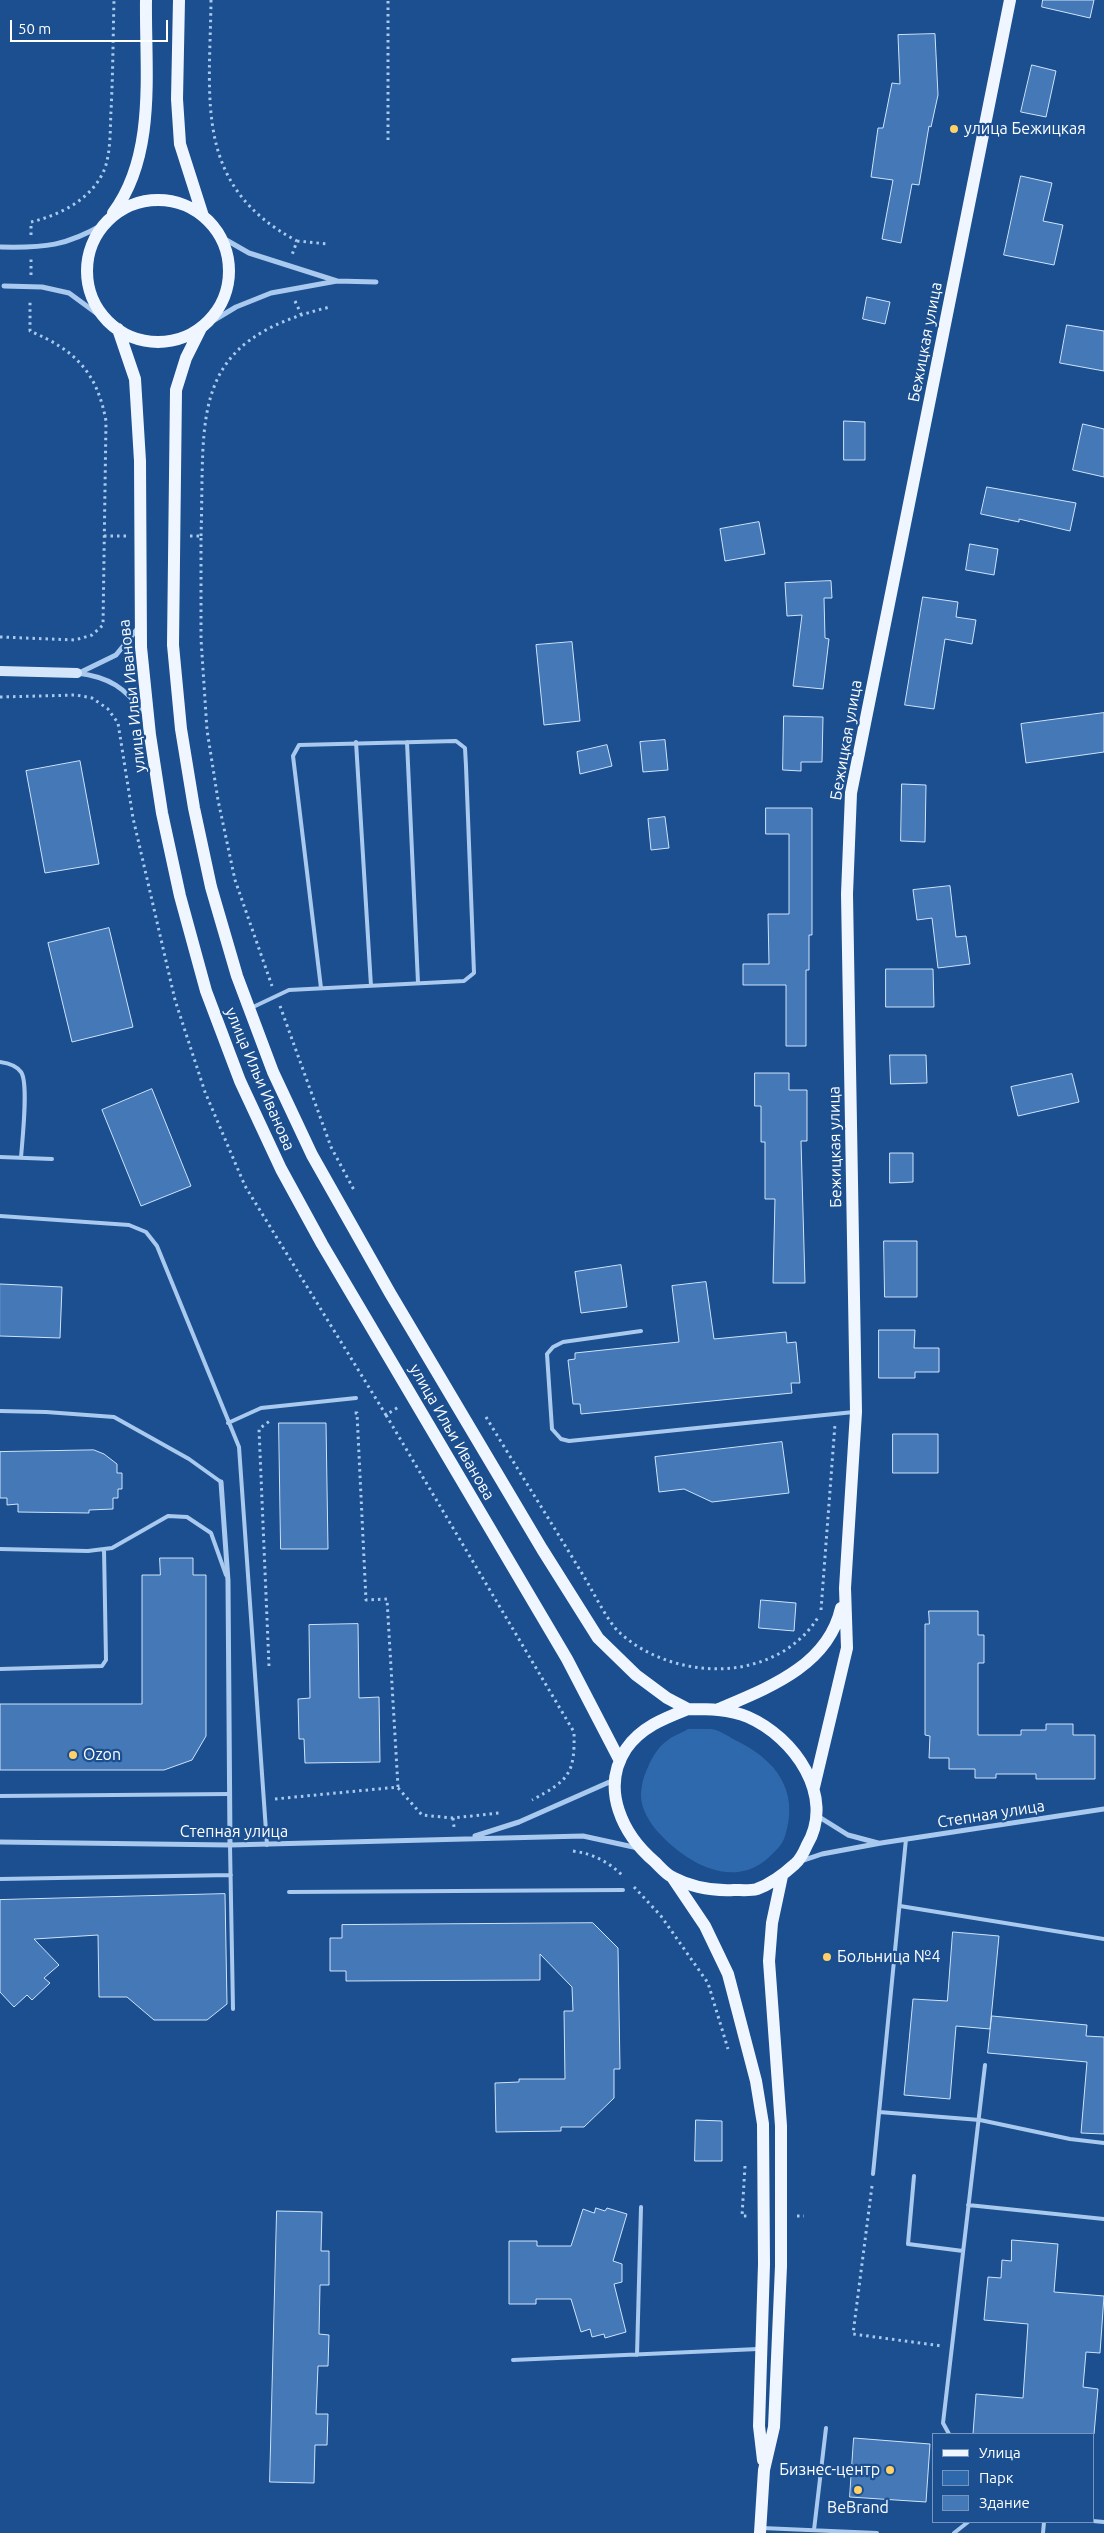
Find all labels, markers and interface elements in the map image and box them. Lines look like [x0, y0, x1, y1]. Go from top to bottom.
scale bar [12, 10, 170, 42]
text: 50 m [18, 20, 51, 37]
place label: улица Бежицкая [964, 119, 1086, 139]
marker: улица Бежицкая [948, 123, 960, 135]
street label: Бежицкая улица [904, 280, 946, 404]
street label: улица Ильи Иванова [114, 618, 150, 774]
street label: Бежицкая улица [826, 678, 866, 802]
street label: улица Ильи Иванова [221, 1004, 299, 1154]
street label: Бежицкая улица [824, 1086, 846, 1208]
street label: улица Ильи Иванова [405, 1361, 499, 1503]
place label: Ozon [83, 1745, 121, 1765]
marker: Ozon [67, 1749, 79, 1761]
street label: Степная улица [936, 1796, 1046, 1832]
street label: Степная улица [180, 1822, 288, 1842]
place label: Больница №4 [837, 1947, 940, 1967]
marker: Больница №4 [821, 1951, 833, 1963]
legend [932, 2433, 1094, 2523]
text: Улица [979, 2444, 1021, 2461]
place label: Бизнес-центр [779, 2460, 880, 2480]
marker: Бизнес-центр [884, 2464, 896, 2476]
text: Парк [979, 2469, 1014, 2486]
marker: BeBrand [852, 2484, 864, 2496]
text: Здание [979, 2494, 1030, 2511]
place label: BeBrand [827, 2498, 889, 2518]

